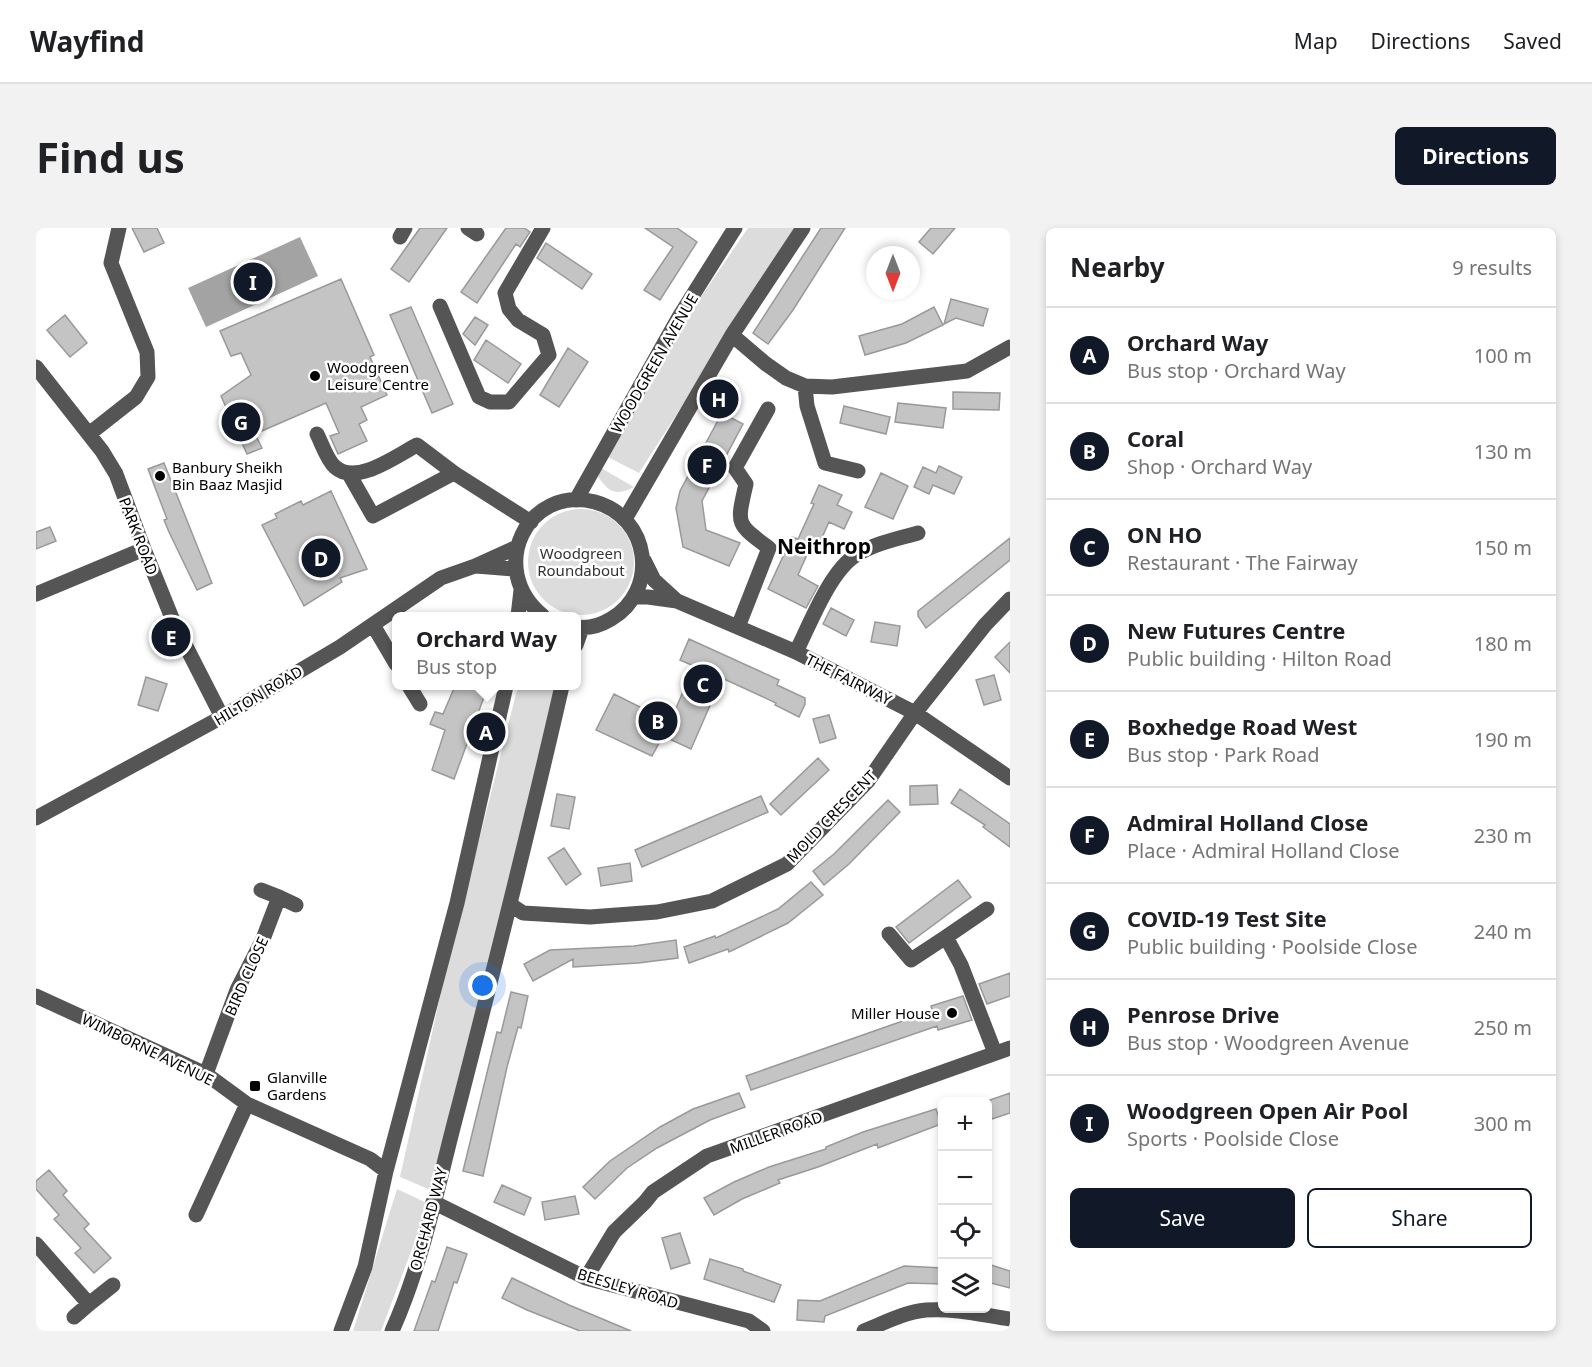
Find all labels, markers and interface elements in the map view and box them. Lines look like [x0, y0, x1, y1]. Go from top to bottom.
text: Wayfind [30, 22, 144, 60]
text: Map [1294, 27, 1338, 55]
text: Directions [1371, 27, 1470, 55]
text: Saved [1503, 27, 1562, 55]
button: Directions [1395, 127, 1556, 185]
text: Find us [36, 128, 185, 185]
north arrow [866, 246, 920, 300]
text: Nearby [1070, 249, 1165, 285]
text: 9 results [1452, 254, 1532, 281]
pin: I [234, 260, 272, 304]
street label: WOODGREEN AVENUE [606, 290, 702, 436]
text: Orchard Way [1127, 327, 1268, 357]
text: A [1083, 342, 1096, 369]
text: 100 m [1474, 342, 1532, 369]
place label: Woodgreen Leisure Centre [327, 357, 429, 394]
text: Bus stop · Orchard Way [1127, 357, 1346, 384]
marker: Woodgreen Leisure Centre [308, 369, 322, 383]
pin: H [700, 376, 738, 422]
pin: G [222, 400, 260, 444]
text: Coral [1127, 423, 1184, 453]
text: B [1083, 438, 1096, 465]
text: 130 m [1474, 438, 1532, 465]
pin: F [688, 442, 726, 488]
text: Shop · Orchard Way [1127, 453, 1312, 480]
place label: Banbury Sheikh Bin Baaz Masjid [172, 457, 283, 494]
marker: Banbury Sheikh Bin Baaz Masjid [153, 469, 167, 483]
street label: PARK ROAD [115, 494, 163, 578]
text: ON HO [1127, 519, 1202, 549]
district label: Neithrop [777, 532, 871, 560]
text: C [1083, 534, 1096, 561]
text: 150 m [1474, 534, 1532, 561]
pin: D [302, 536, 340, 580]
park label: Woodgreen Roundabout [537, 543, 625, 580]
text: Restaurant · The Fairway [1127, 549, 1358, 576]
popup [392, 612, 581, 690]
pin: E [152, 614, 190, 660]
text: New Futures Centre [1127, 615, 1345, 645]
text: Orchard Way [416, 623, 557, 653]
text: D [1082, 630, 1097, 657]
text: 180 m [1474, 630, 1532, 657]
text: Public building · Hilton Road [1127, 645, 1392, 672]
street label: THE FAIRWAY [803, 649, 896, 709]
text: Bus stop [416, 653, 497, 680]
street label: HILTON ROAD [210, 661, 306, 729]
pin: C [684, 662, 722, 706]
pin: B [638, 698, 678, 744]
pin: A [466, 710, 506, 754]
text: Boxhedge Road West [1127, 711, 1357, 741]
text: E [1084, 726, 1095, 753]
text: 190 m [1474, 726, 1532, 753]
text: Bus stop · Park Road [1127, 741, 1320, 768]
street label: MOLD CRESCENT [782, 765, 881, 866]
text: Admiral Holland Close [1127, 807, 1368, 837]
text: F [1084, 822, 1095, 849]
text: 230 m [1474, 822, 1532, 849]
text: Place · Admiral Holland Close [1127, 837, 1400, 864]
text: COVID-19 Test Site [1127, 903, 1327, 933]
text: G [1082, 918, 1097, 945]
text: 240 m [1474, 918, 1532, 945]
street label: BIRD CLOSE [220, 933, 272, 1019]
text: Public building · Poolside Close [1127, 933, 1417, 960]
your location [468, 971, 497, 1000]
text: Penrose Drive [1127, 999, 1279, 1029]
place label: Miller House [851, 1003, 940, 1023]
marker: Miller House [945, 1006, 959, 1020]
street label: WIMBORNE AVENUE [79, 1008, 217, 1090]
text: H [1082, 1014, 1097, 1041]
text: 250 m [1474, 1014, 1532, 1041]
text: Bus stop · Woodgreen Avenue [1127, 1029, 1409, 1056]
place label: Glanville Gardens [267, 1067, 327, 1104]
marker: Glanville Gardens [248, 1079, 262, 1093]
text: Woodgreen Open Air Pool [1127, 1095, 1408, 1125]
map controls [938, 1097, 992, 1313]
button: + [938, 1097, 992, 1151]
street label: MILLER ROAD [727, 1106, 825, 1158]
text: I [1086, 1110, 1093, 1137]
text: 300 m [1474, 1110, 1532, 1137]
text: Sports · Poolside Close [1127, 1125, 1339, 1152]
button: − [938, 1151, 992, 1205]
street label: ORCHARD WAY [405, 1165, 451, 1273]
button: Save [1070, 1188, 1295, 1248]
button: Share [1307, 1188, 1532, 1248]
button: locate [938, 1205, 992, 1259]
button: layers [938, 1259, 992, 1313]
street label: BEESLEY ROAD [575, 1263, 681, 1313]

